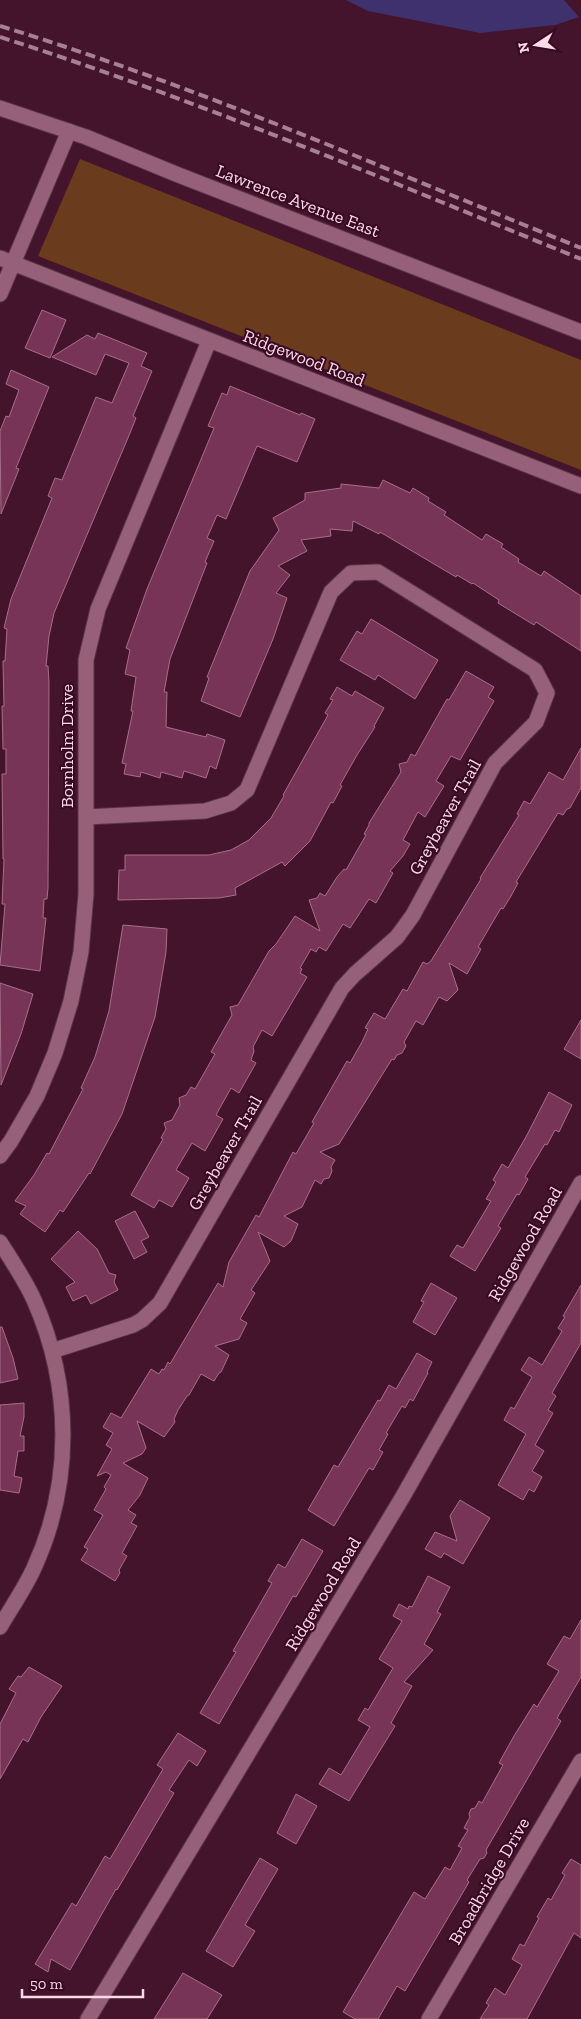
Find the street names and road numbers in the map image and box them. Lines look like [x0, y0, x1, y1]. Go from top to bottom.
street label: Lawrence Avenue East [213, 160, 383, 242]
street label: Ridgewood Road [240, 325, 368, 391]
street label: Bornholm Drive [56, 684, 78, 808]
street label: Greybeaver Trail [404, 755, 486, 879]
street label: Greybeaver Trail [183, 1091, 267, 1214]
street label: Ridgewood Road [483, 1183, 567, 1305]
street label: Ridgewood Road [280, 1533, 366, 1655]
street label: Broadbridge Drive [444, 1814, 534, 1948]

